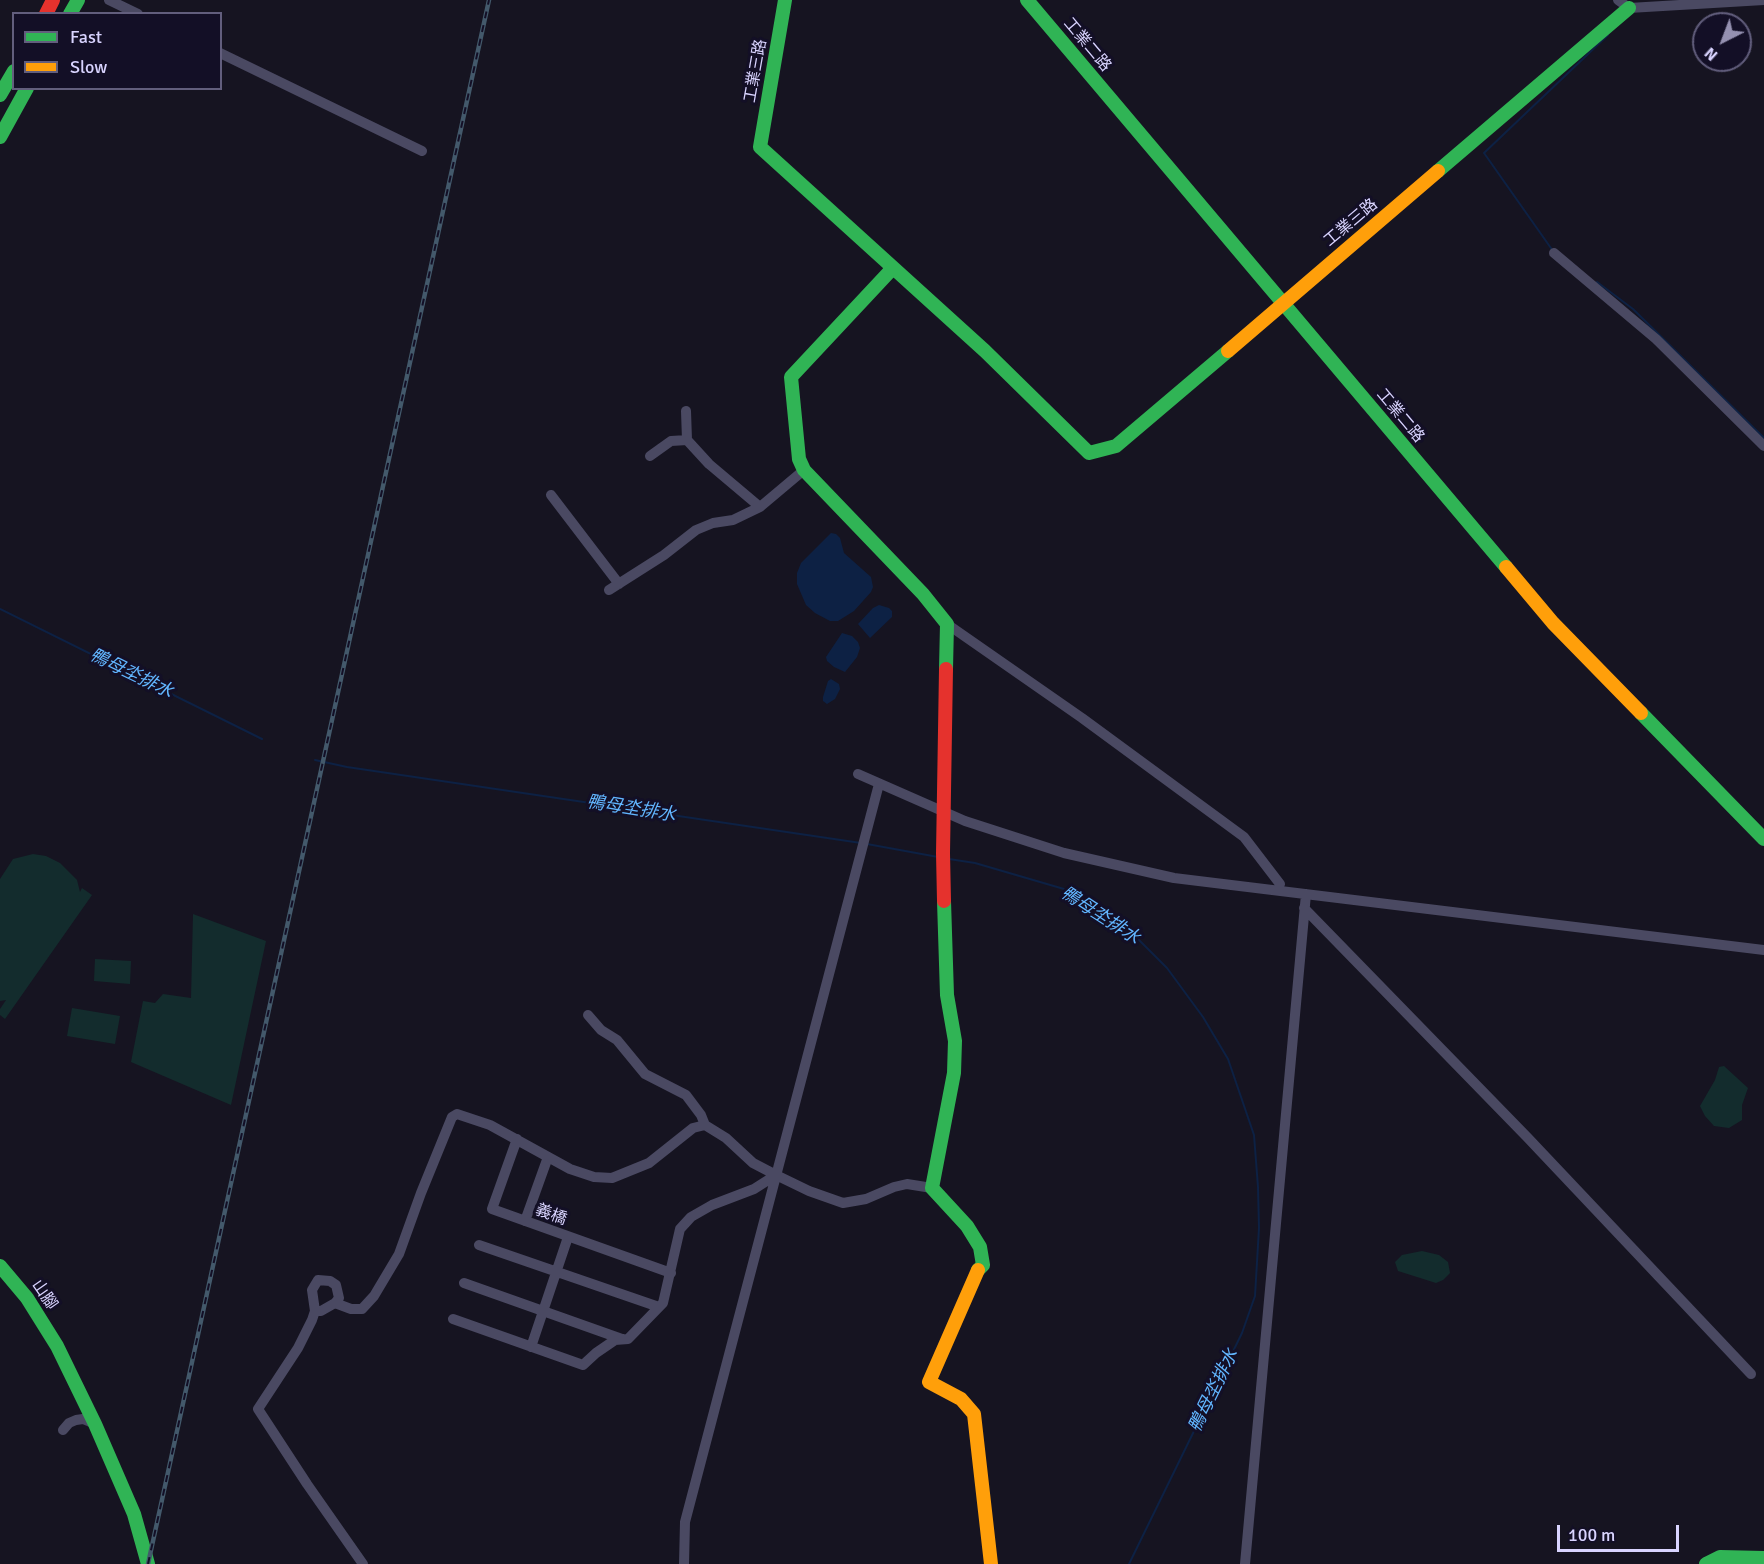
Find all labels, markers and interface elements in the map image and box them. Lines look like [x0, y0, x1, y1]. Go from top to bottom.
legend [12, 12, 222, 90]
north arrow [1692, 12, 1752, 72]
street label: 工業二路 [1059, 14, 1115, 76]
text: Fast [70, 26, 102, 48]
street label: 工業三路 [741, 38, 771, 104]
text: N [1700, 43, 1722, 65]
text: Slow [70, 56, 107, 78]
street label: 工業三路 [1320, 195, 1382, 251]
street label: 工業二路 [1372, 385, 1428, 447]
water label: 鴨母坔排水 [86, 645, 176, 703]
water label: 鴨母坔排水 [585, 791, 677, 827]
water label: 鴨母坔排水 [1056, 882, 1144, 950]
street label: 義橋 [533, 1201, 569, 1229]
street label: 山腳 [27, 1276, 61, 1314]
water label: 鴨母坔排水 [1185, 1346, 1243, 1436]
scale bar [1560, 1513, 1682, 1551]
text: 100 m [1568, 1524, 1615, 1546]

